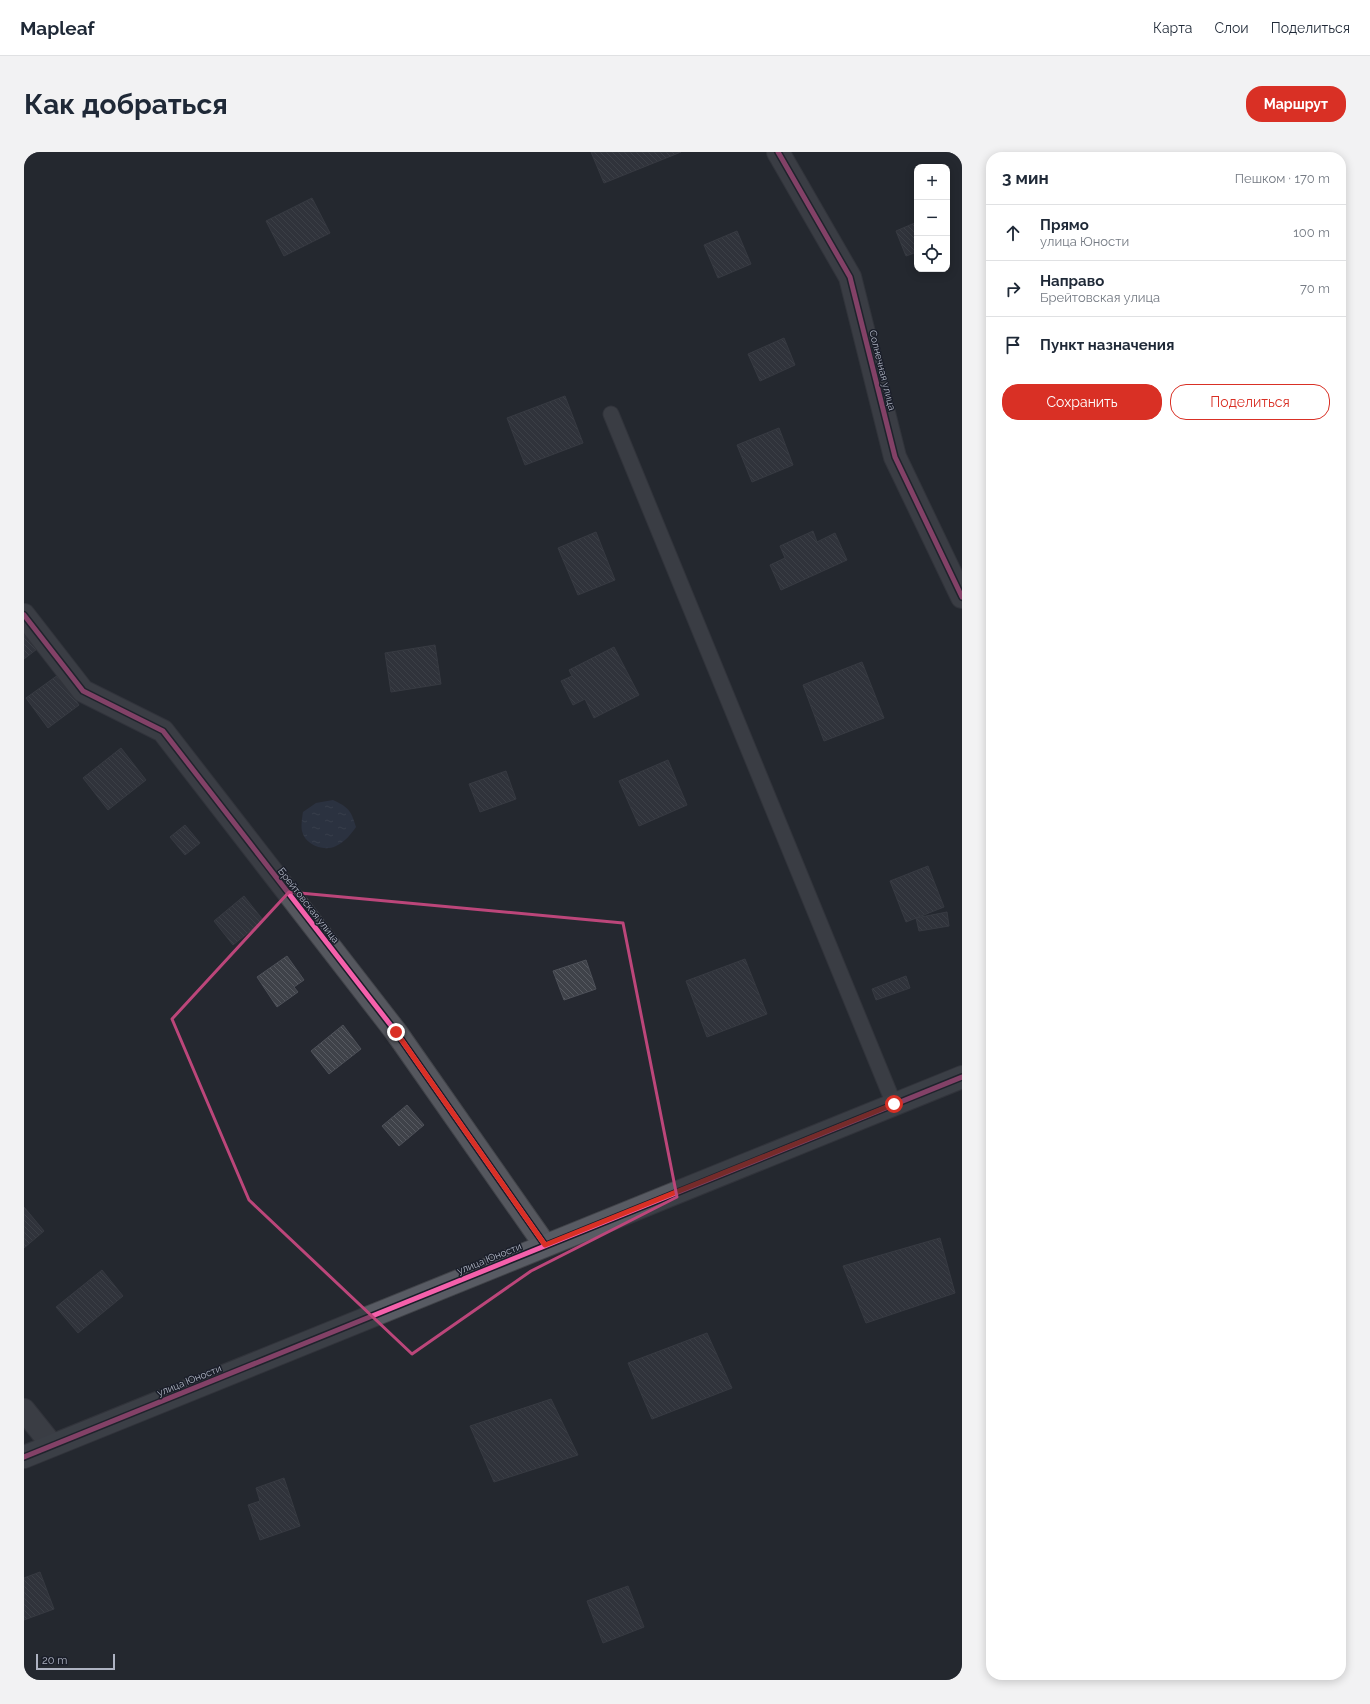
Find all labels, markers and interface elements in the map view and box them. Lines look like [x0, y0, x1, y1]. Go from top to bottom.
text: Mapleaf [20, 17, 95, 39]
text: Карта [1153, 20, 1192, 36]
text: Слои [1214, 20, 1249, 36]
text: Поделиться [1271, 20, 1350, 36]
button: Маршрут [1246, 86, 1346, 122]
text: Как добраться [24, 88, 228, 121]
map controls [914, 164, 950, 272]
button: + [914, 164, 950, 200]
text: 3 мин [1002, 168, 1049, 188]
text: Пешком · 170 m [1235, 171, 1330, 186]
button: − [914, 200, 950, 236]
text: Прямо [1040, 216, 1089, 234]
icon: ahead [1002, 222, 1024, 244]
text: 100 m [1293, 225, 1330, 240]
text: улица Юности [1040, 234, 1129, 249]
button: locate [914, 236, 950, 272]
text: Направо [1040, 272, 1104, 290]
icon: right [1002, 278, 1024, 300]
text: 70 m [1300, 281, 1330, 296]
text: Брейтовская улица [1040, 290, 1160, 305]
street label: Солнечная улица [867, 329, 898, 411]
icon: arrive [1002, 334, 1024, 356]
text: Пункт назначения [1040, 336, 1174, 354]
button: Сохранить [1002, 384, 1162, 420]
button: Поделиться [1170, 384, 1330, 420]
street label: Брейтовская улица [276, 866, 341, 945]
route end [387, 1023, 405, 1041]
route start [885, 1095, 903, 1113]
street label: улица Юности [455, 1240, 523, 1276]
street label: улица Юности [155, 1362, 223, 1398]
scale bar [36, 1652, 115, 1671]
text: 20 m [42, 1654, 67, 1667]

